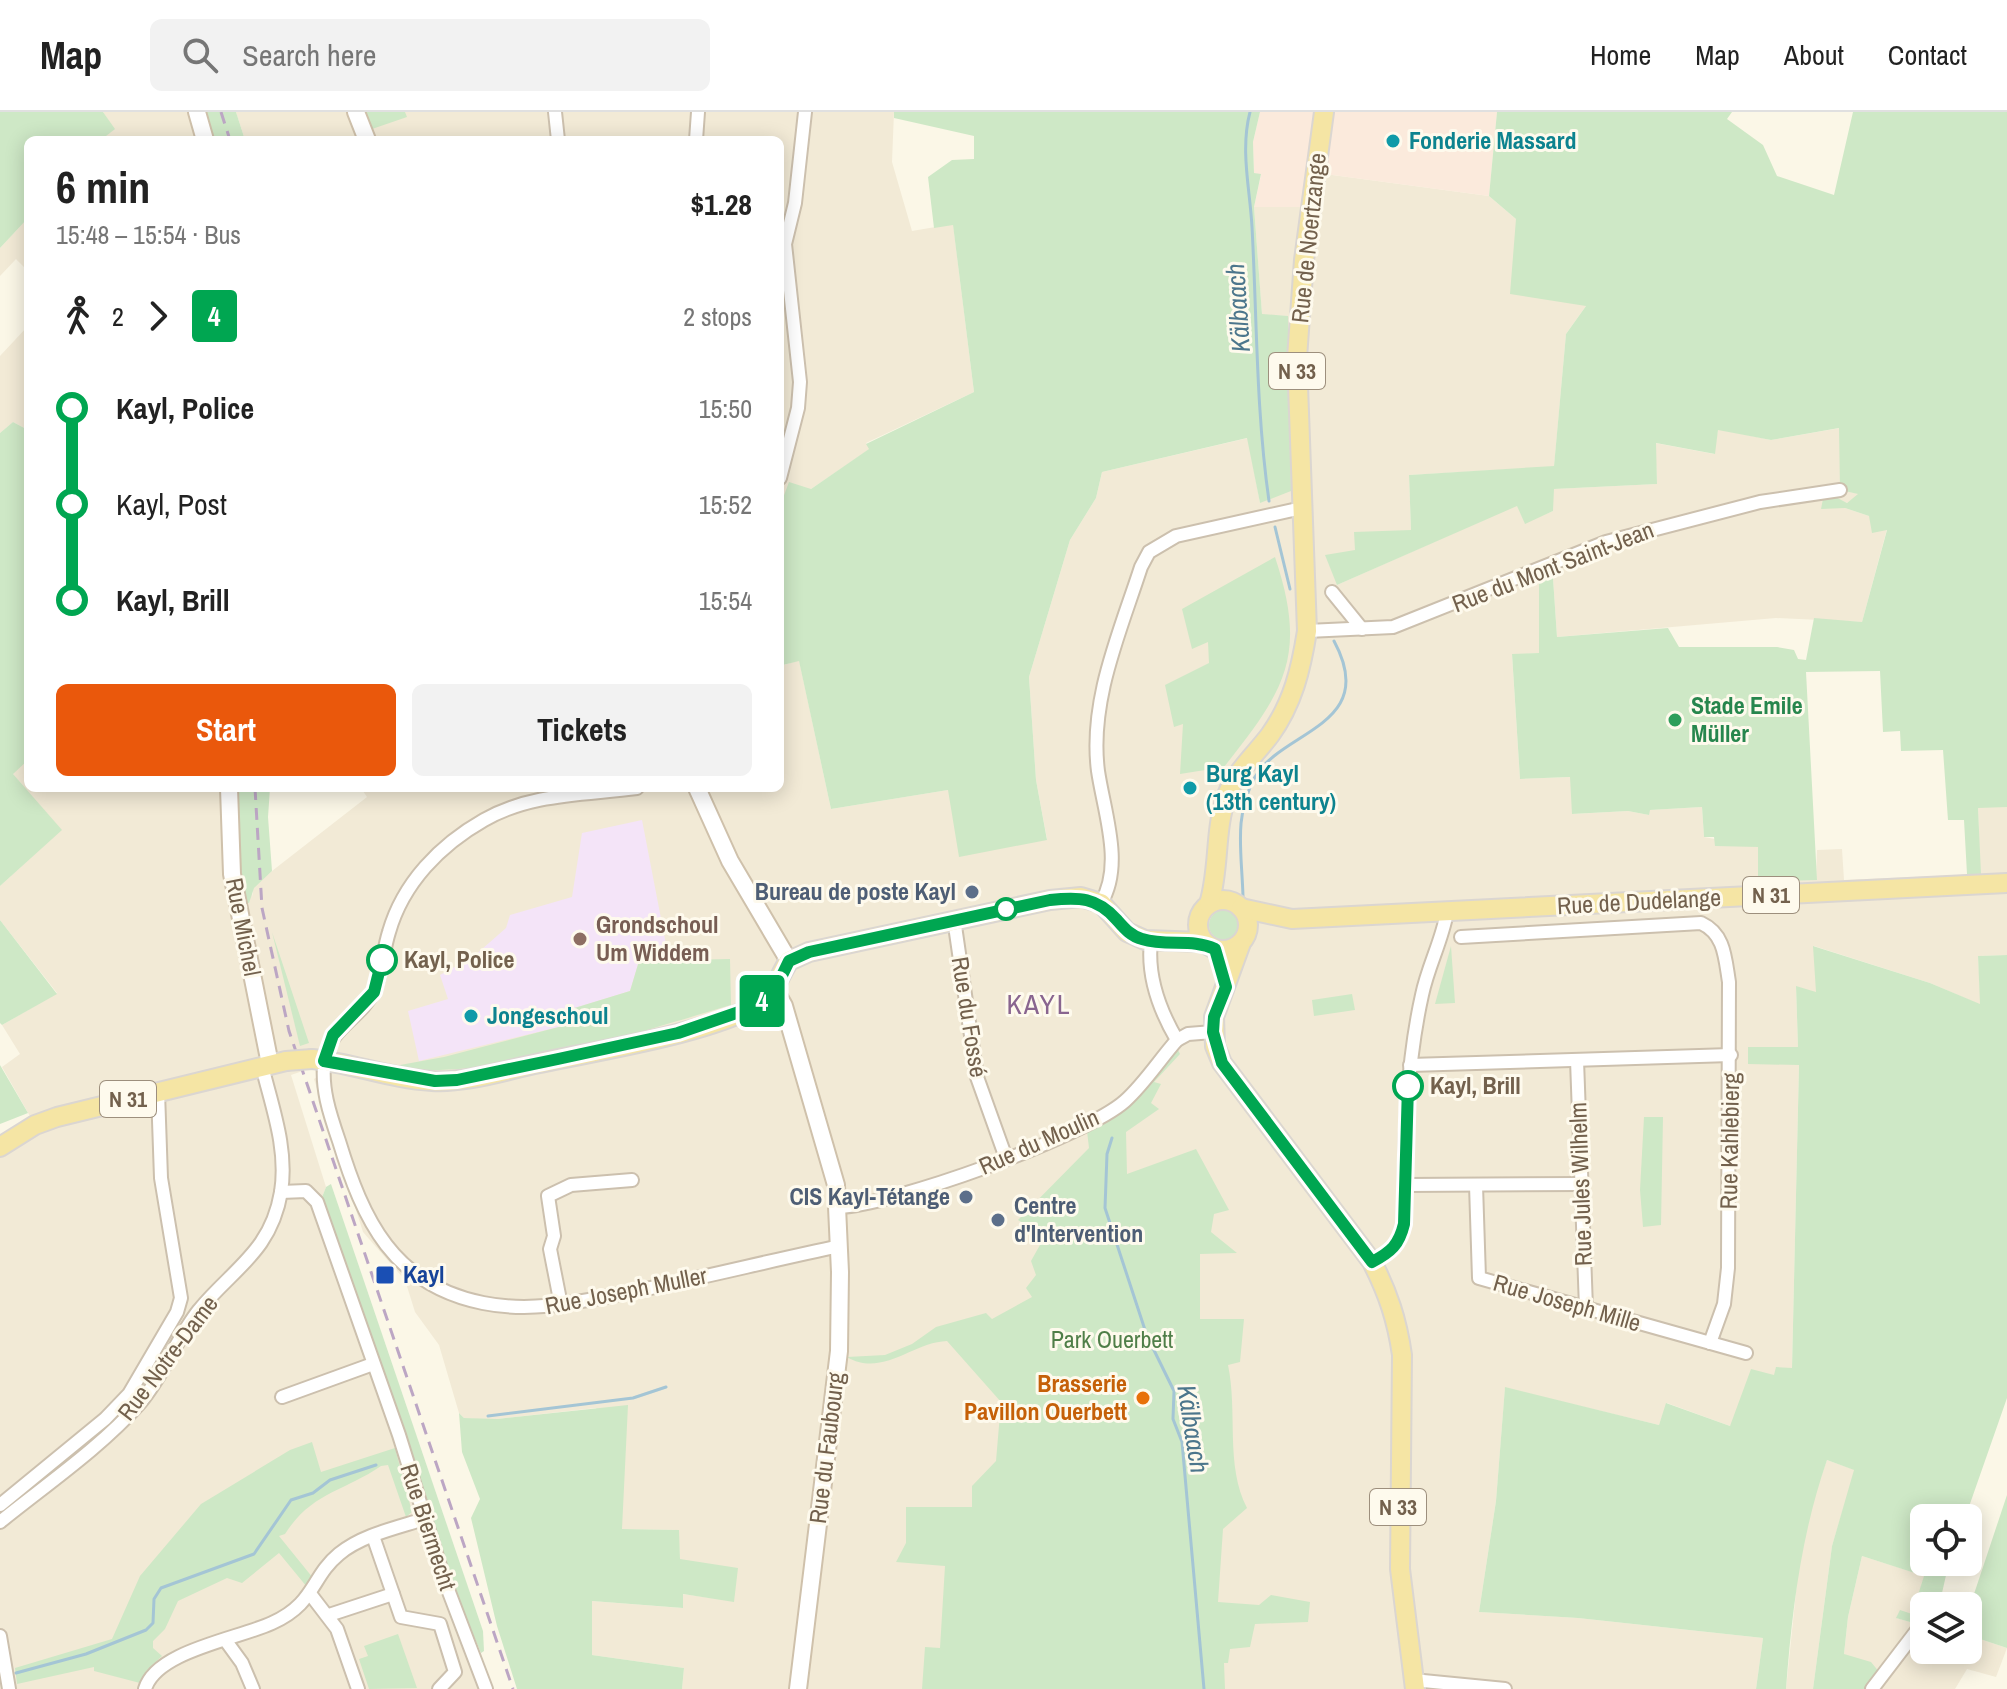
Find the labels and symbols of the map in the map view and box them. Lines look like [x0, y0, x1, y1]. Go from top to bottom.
place label: Fonderie Massard [1409, 124, 1576, 156]
marker: Fonderie Massard [1384, 132, 1402, 150]
street label: Rue de Noertzange [1283, 151, 1333, 324]
water label: Kälbaach [1217, 262, 1258, 354]
road number: N 33 [1269, 353, 1325, 389]
street label: Rue du Mont Saint-Jean [1447, 513, 1658, 619]
place label: Stade Emile Müller [1691, 689, 1803, 749]
marker: Stade Emile Müller [1666, 711, 1684, 729]
place label: Burg Kayl (13th century) [1206, 757, 1336, 817]
marker: Burg Kayl (13th century) [1181, 779, 1199, 797]
street label: Rue Michel [219, 875, 269, 979]
place label: Bureau de poste Kayl [755, 875, 956, 907]
road number: N 31 [1743, 877, 1799, 913]
street label: Rue de Dudelange [1556, 881, 1722, 921]
marker: Bureau de poste Kayl [963, 883, 981, 901]
unlabelled marker [995, 898, 1017, 920]
place label: Grondschoul Um Widdem [596, 908, 718, 968]
marker: Grondschoul Um Widdem [571, 930, 589, 948]
place label: Kayl, Police [404, 943, 515, 975]
marker: Kayl, Police [367, 945, 397, 975]
street label: Rue du Fossé [945, 954, 995, 1079]
line badge: 4 [736, 975, 788, 1027]
district label: KAYL [1006, 985, 1072, 1023]
place label: Jongeschoul [487, 999, 608, 1031]
marker: Jongeschoul [462, 1007, 480, 1025]
place label: Kayl, Brill [1430, 1069, 1521, 1101]
marker: Kayl, Brill [1393, 1071, 1423, 1101]
street label: Rue Kahlebierg [1712, 1072, 1746, 1210]
road number: N 31 [100, 1081, 156, 1117]
street label: Rue du Moulin [974, 1100, 1104, 1182]
street label: Rue Jules Wilhelm [1561, 1102, 1599, 1267]
place label: CIS Kayl-Tétange [790, 1180, 950, 1212]
marker: CIS Kayl-Tétange [957, 1188, 975, 1206]
place label: Centre d'Intervention [1014, 1189, 1143, 1249]
marker: Centre d'Intervention [989, 1211, 1007, 1229]
place label: Kayl [403, 1258, 445, 1290]
street label: Rue Joseph Muller [542, 1259, 710, 1321]
marker: Kayl [374, 1264, 396, 1286]
street label: Rue Joseph Mille [1490, 1266, 1645, 1338]
street label: Rue Notre-Dame [110, 1288, 225, 1426]
park label: Park Ouerbett [1051, 1323, 1174, 1355]
place label: Brasserie Pavillon Ouerbett [964, 1367, 1127, 1427]
street label: Rue du Faubourg [801, 1370, 851, 1525]
water label: Kälbaach [1169, 1382, 1218, 1476]
marker: Brasserie Pavillon Ouerbett [1134, 1389, 1152, 1407]
street label: Rue Biermecht [393, 1459, 465, 1595]
road number: N 33 [1370, 1489, 1426, 1525]

